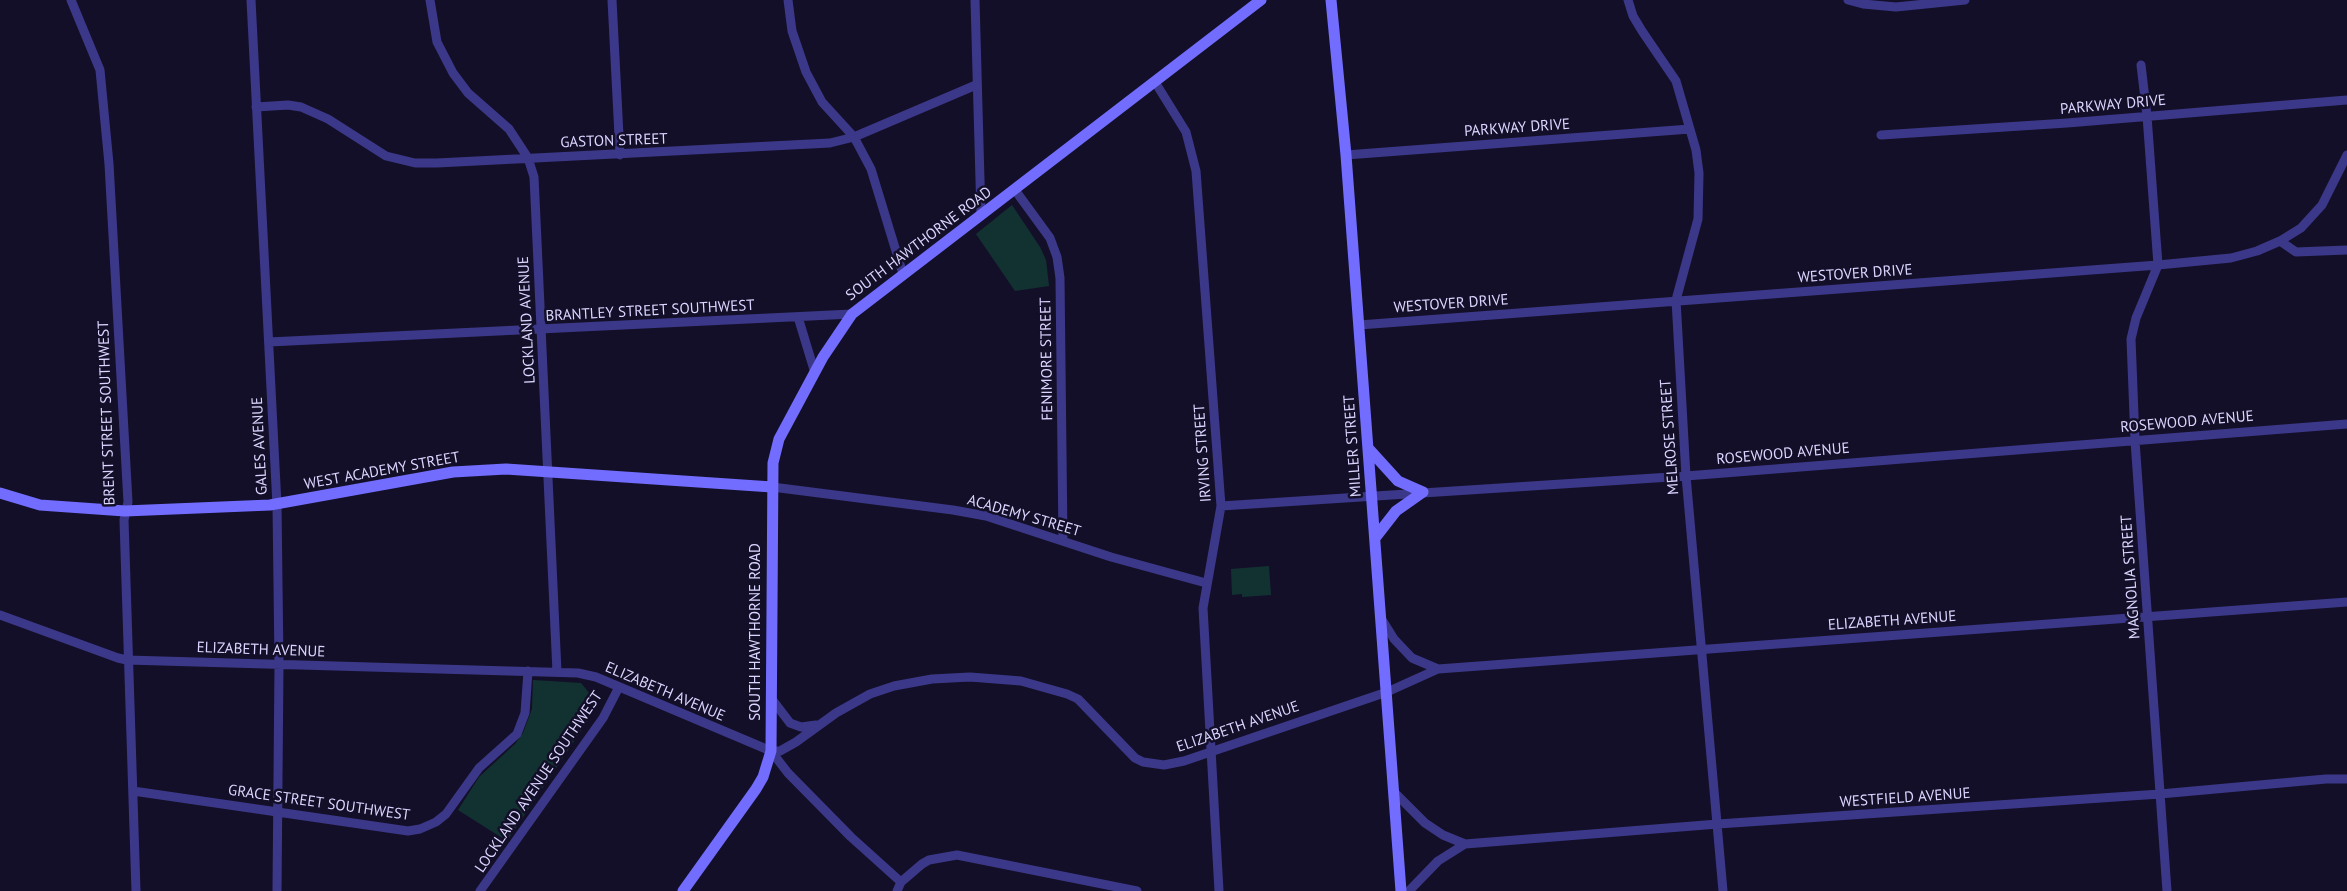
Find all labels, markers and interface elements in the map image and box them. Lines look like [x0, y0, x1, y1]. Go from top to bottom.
street label: PARKWAY DRIVE [2059, 91, 2167, 119]
street label: PARKWAY DRIVE [1463, 115, 1571, 141]
street label: GASTON STREET [560, 130, 668, 152]
street label: SOUTH HAWTHORNE ROAD [843, 183, 995, 305]
street label: LOCKLAND AVENUE [515, 256, 539, 384]
street label: WESTOVER DRIVE [1797, 261, 1913, 287]
street label: WESTOVER DRIVE [1393, 291, 1509, 317]
street label: BRANTLEY STREET SOUTHWEST [545, 297, 755, 325]
street label: FENIMORE STREET [1037, 297, 1057, 421]
street label: BRENT STREET SOUTHWEST [95, 320, 119, 506]
street label: MELROSE STREET [1657, 379, 1683, 495]
street label: MILLER STREET [1340, 394, 1366, 498]
street label: GALES AVENUE [248, 396, 272, 496]
street label: IRVING STREET [1191, 403, 1215, 503]
street label: ROSEWOOD AVENUE [2120, 407, 2254, 437]
street label: ROSEWOOD AVENUE [1716, 439, 1850, 469]
street label: WEST ACADEMY STREET [303, 448, 461, 494]
street label: ACADEMY STREET [965, 491, 1083, 541]
street label: MAGNOLIA STREET [2118, 514, 2144, 640]
street label: SOUTH HAWTHORNE ROAD [747, 543, 765, 721]
street label: ELIZABETH AVENUE [1827, 608, 1957, 634]
street label: ELIZABETH AVENUE [196, 639, 326, 661]
street label: ELIZABETH AVENUE [602, 659, 728, 725]
street label: LOCKLAND AVENUE SOUTHWEST [471, 688, 607, 876]
street label: ELIZABETH AVENUE [1174, 698, 1302, 756]
street label: GRACE STREET SOUTHWEST [227, 781, 411, 825]
street label: WESTFIELD AVENUE [1839, 784, 1971, 812]

